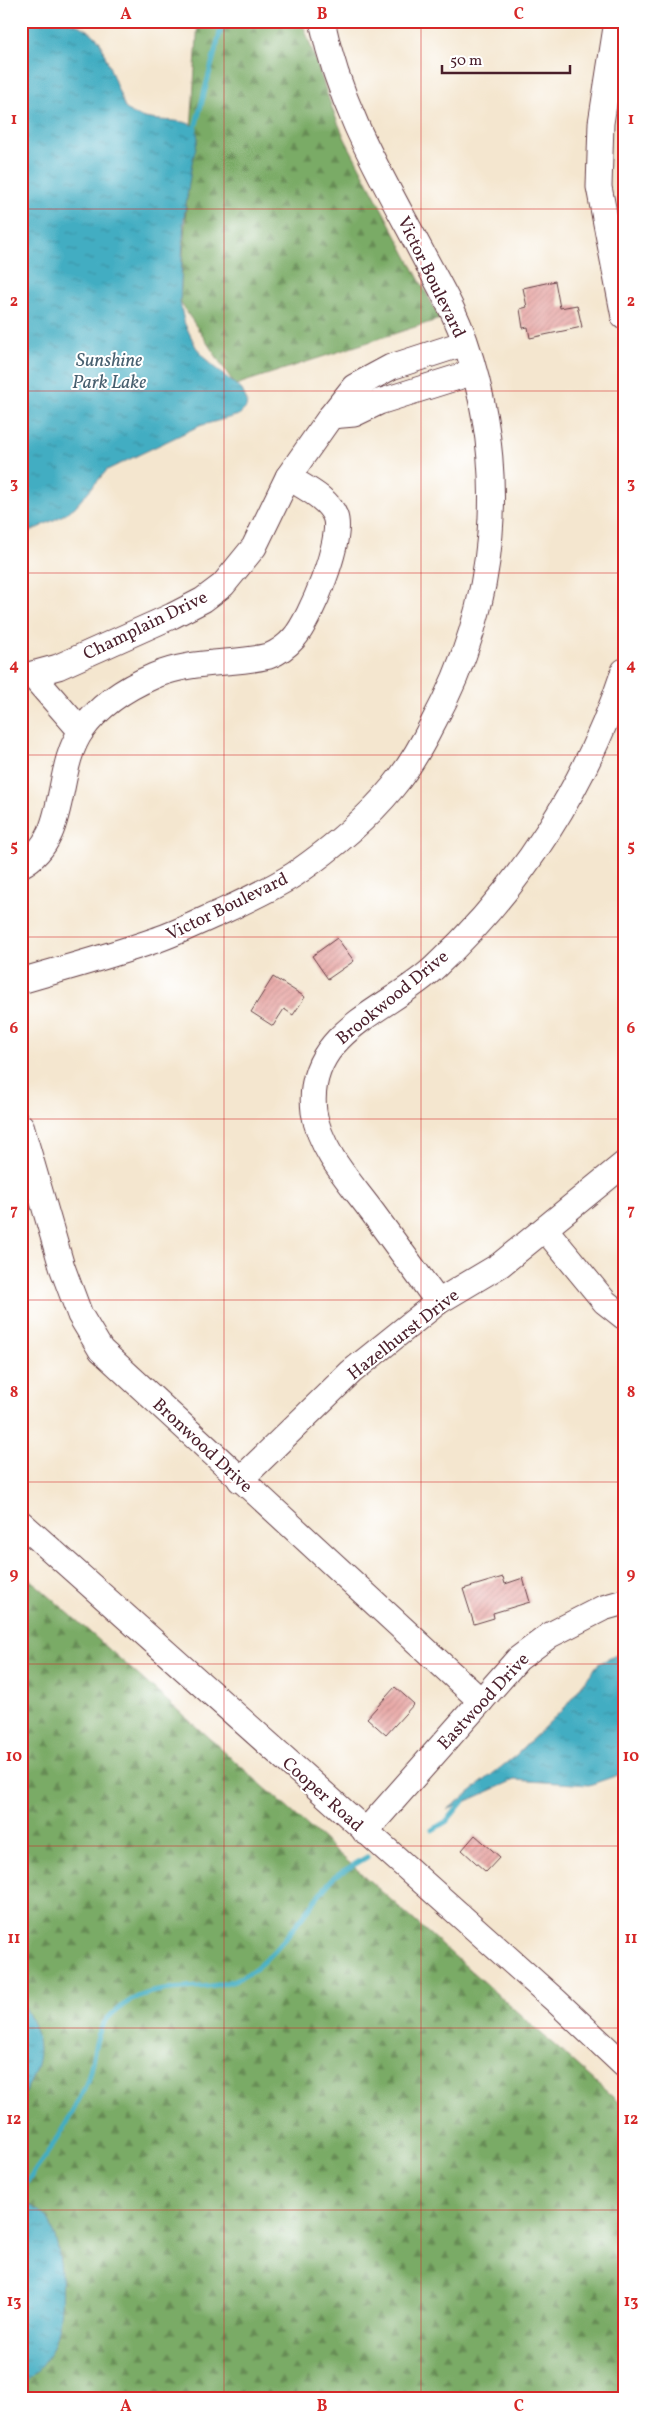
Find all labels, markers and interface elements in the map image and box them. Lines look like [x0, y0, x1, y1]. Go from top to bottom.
text: A [120, 4, 132, 26]
text: B [317, 4, 328, 26]
text: C [514, 4, 524, 26]
scale bar [442, 42, 570, 74]
text: 50 m [450, 51, 482, 72]
text: 1 [11, 109, 17, 131]
text: 1 [628, 109, 634, 131]
street label: Victor Boulevard [390, 213, 471, 343]
text: 2 [10, 291, 18, 313]
text: 2 [627, 291, 635, 313]
water label: Sunshine Park Lake [72, 348, 146, 396]
text: 3 [10, 473, 18, 495]
text: 3 [627, 473, 635, 495]
street label: Champlain Drive [79, 585, 212, 667]
text: 4 [9, 655, 19, 677]
text: 4 [626, 655, 636, 677]
text: 5 [10, 836, 18, 858]
text: 5 [627, 836, 635, 858]
street label: Victor Boulevard [163, 867, 293, 948]
street label: Brookwood Drive [331, 945, 454, 1051]
text: 6 [10, 1018, 19, 1040]
text: 6 [627, 1018, 636, 1040]
text: 7 [10, 1200, 18, 1222]
text: 7 [627, 1200, 635, 1222]
street label: Hazelhurst Drive [343, 1284, 465, 1387]
text: 8 [10, 1382, 18, 1404]
text: 8 [627, 1382, 635, 1404]
street label: Bronwood Drive [146, 1393, 258, 1499]
text: 9 [10, 1564, 19, 1586]
text: 9 [627, 1564, 636, 1586]
street label: Eastwood Drive [433, 1648, 536, 1756]
text: 10 [6, 1746, 22, 1768]
text: 10 [623, 1746, 639, 1768]
street label: Cooper Road [276, 1752, 368, 1838]
text: 11 [8, 1928, 20, 1950]
text: 11 [625, 1928, 637, 1950]
text: 12 [7, 2109, 21, 2131]
text: 12 [624, 2109, 638, 2131]
text: 13 [7, 2291, 21, 2313]
text: 13 [624, 2291, 638, 2313]
text: A [120, 2396, 132, 2418]
text: B [317, 2396, 328, 2418]
text: C [514, 2396, 524, 2418]

